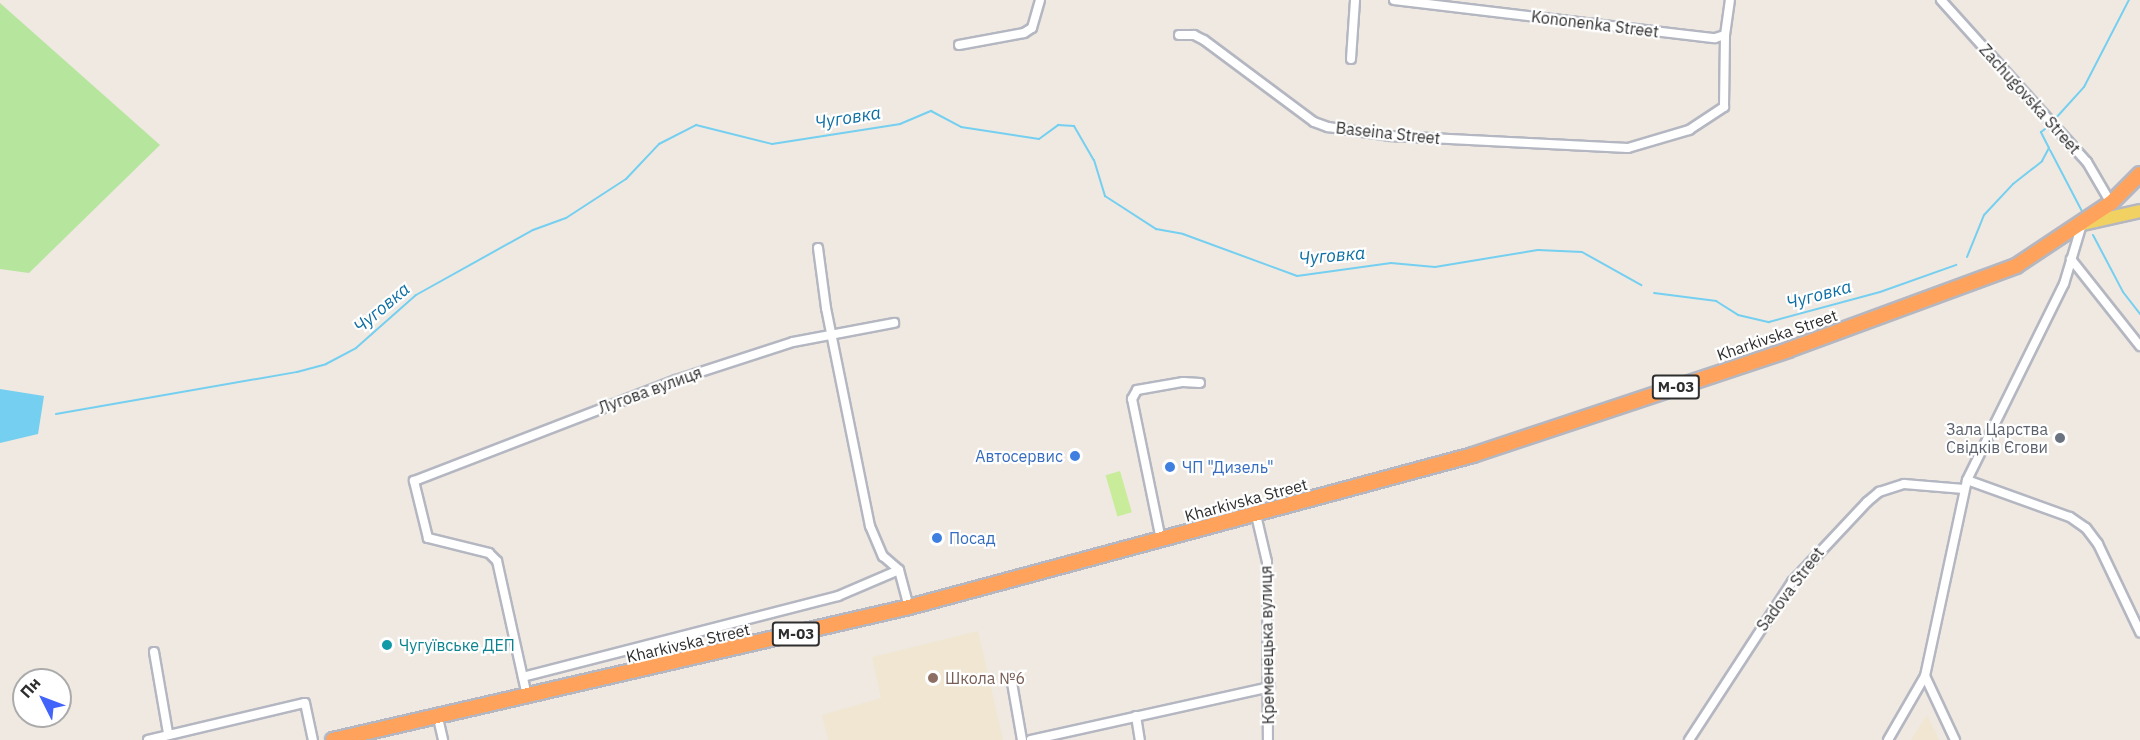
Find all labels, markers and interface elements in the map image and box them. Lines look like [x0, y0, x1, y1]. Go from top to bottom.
street label: Kononenka Street [1530, 7, 1660, 41]
street label: Zachugovska Street [1976, 40, 2084, 158]
water label: Чуговка [813, 102, 883, 134]
street label: Baseina Street [1335, 118, 1441, 148]
water label: Чуговка [1298, 242, 1366, 270]
water label: Чуговка [1784, 276, 1854, 314]
water label: Чуговка [350, 278, 414, 338]
street label: Kharkivska Street [1714, 305, 1840, 365]
street label: Лугова вулиця [596, 362, 704, 418]
road number: М-03 [1650, 375, 1702, 399]
place label: Зала Царства Свідків Єгови [1946, 419, 2048, 457]
marker: Зала Царства Свідків Єгови [2053, 431, 2067, 445]
place label: Автосервис [975, 446, 1063, 466]
marker: Автосервис [1068, 449, 1082, 463]
place label: ЧП "Дизель" [1182, 457, 1274, 477]
marker: ЧП "Дизель" [1163, 460, 1177, 474]
street label: Kharkivska Street [1183, 474, 1309, 526]
place label: Посад [949, 528, 996, 548]
marker: Посад [930, 531, 944, 545]
street label: Sadova Street [1752, 543, 1828, 635]
street label: Кременецька вулиця [1256, 565, 1278, 725]
street label: Kharkivska Street [624, 619, 752, 667]
road number: М-03 [770, 622, 822, 646]
place label: Чугуївське ДЕП [399, 635, 515, 655]
marker: Чугуївське ДЕП [380, 638, 394, 652]
north arrow [12, 668, 72, 728]
place label: Школа №6 [945, 668, 1025, 688]
marker: Школа №6 [926, 671, 940, 685]
text: Пн [16, 673, 45, 702]

